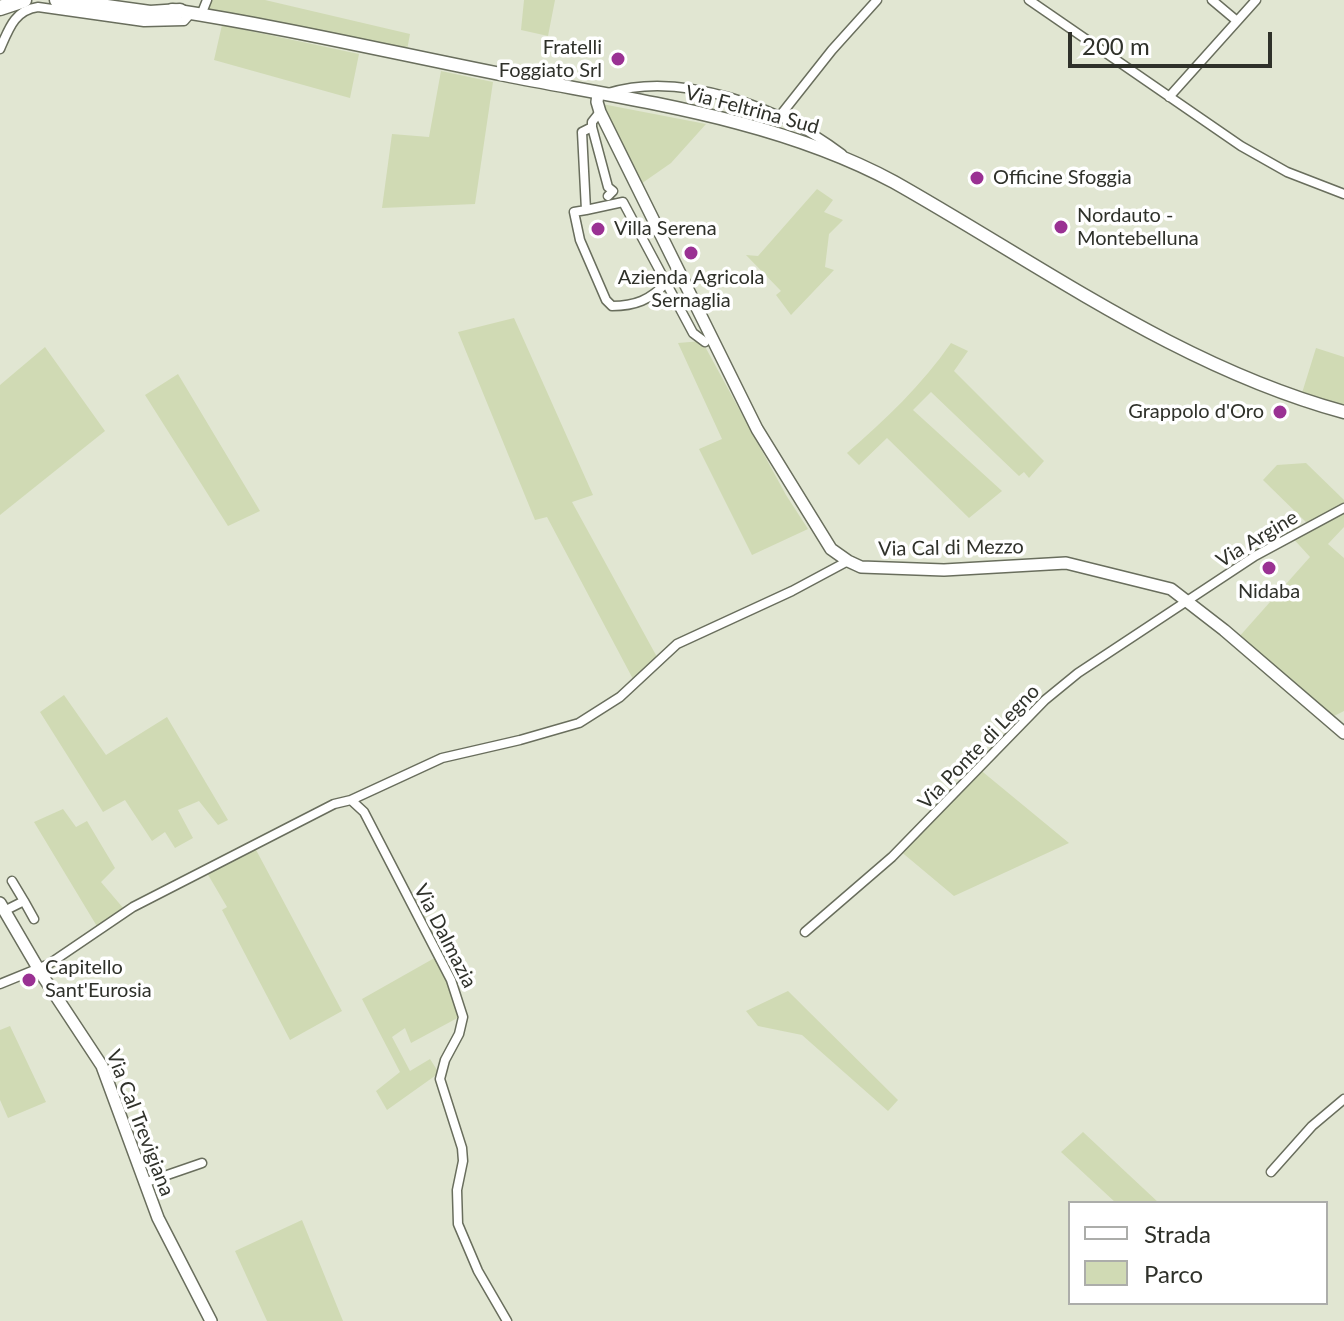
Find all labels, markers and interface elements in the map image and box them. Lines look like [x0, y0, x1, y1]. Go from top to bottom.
scale bar [1072, 16, 1276, 66]
text: 200 m [1082, 31, 1150, 60]
place label: Fratelli Foggiato Srl [499, 36, 602, 83]
marker: Fratelli Foggiato Srl [609, 50, 627, 68]
street label: Via Feltrina Sud [682, 81, 822, 139]
place label: Officine Sfoggia [993, 166, 1132, 190]
marker: Officine Sfoggia [968, 169, 986, 187]
place label: Nordauto - Montebelluna [1077, 204, 1199, 251]
place label: Villa Serena [614, 217, 717, 241]
marker: Nordauto - Montebelluna [1052, 218, 1070, 236]
marker: Villa Serena [589, 220, 607, 238]
marker: Azienda Agricola Sernaglia [682, 244, 700, 262]
place label: Azienda Agricola Sernaglia [618, 266, 764, 313]
place label: Grappolo d'Oro [1128, 400, 1264, 424]
marker: Grappolo d'Oro [1271, 403, 1289, 421]
street label: Via Argine [1212, 505, 1302, 573]
street label: Via Cal di Mezzo [878, 535, 1024, 561]
marker: Nidaba [1260, 559, 1278, 577]
place label: Nidaba [1238, 580, 1300, 604]
street label: Via Ponte di Legno [913, 680, 1045, 814]
street label: Via Dalmazia [409, 880, 481, 992]
place label: Capitello Sant'Eurosia [45, 956, 152, 1003]
marker: Capitello Sant'Eurosia [20, 971, 38, 989]
street label: Via Cal Trevigiana [101, 1046, 179, 1200]
legend [1068, 1201, 1328, 1305]
text: Strada [1144, 1219, 1211, 1248]
text: Parco [1144, 1259, 1203, 1288]

